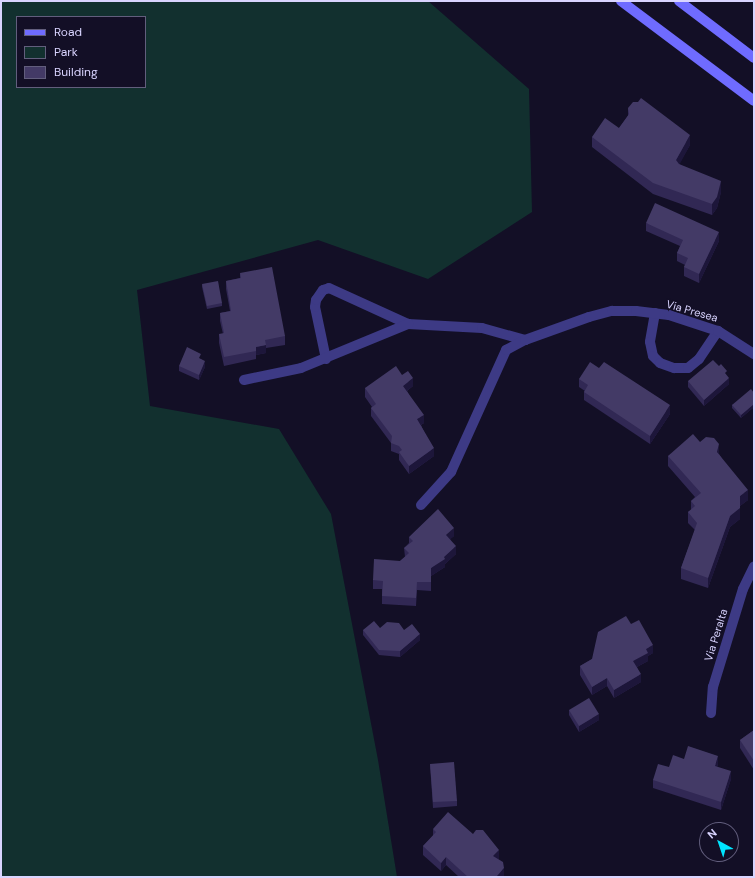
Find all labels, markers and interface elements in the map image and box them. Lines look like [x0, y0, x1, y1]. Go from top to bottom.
legend [16, 16, 146, 88]
text: Road [54, 24, 82, 40]
text: Park [54, 44, 78, 60]
text: Building [54, 64, 98, 80]
street label: Via Presea [665, 297, 719, 325]
street label: Via Peralta [702, 607, 730, 663]
north arrow [699, 822, 739, 862]
text: N [704, 826, 720, 842]

